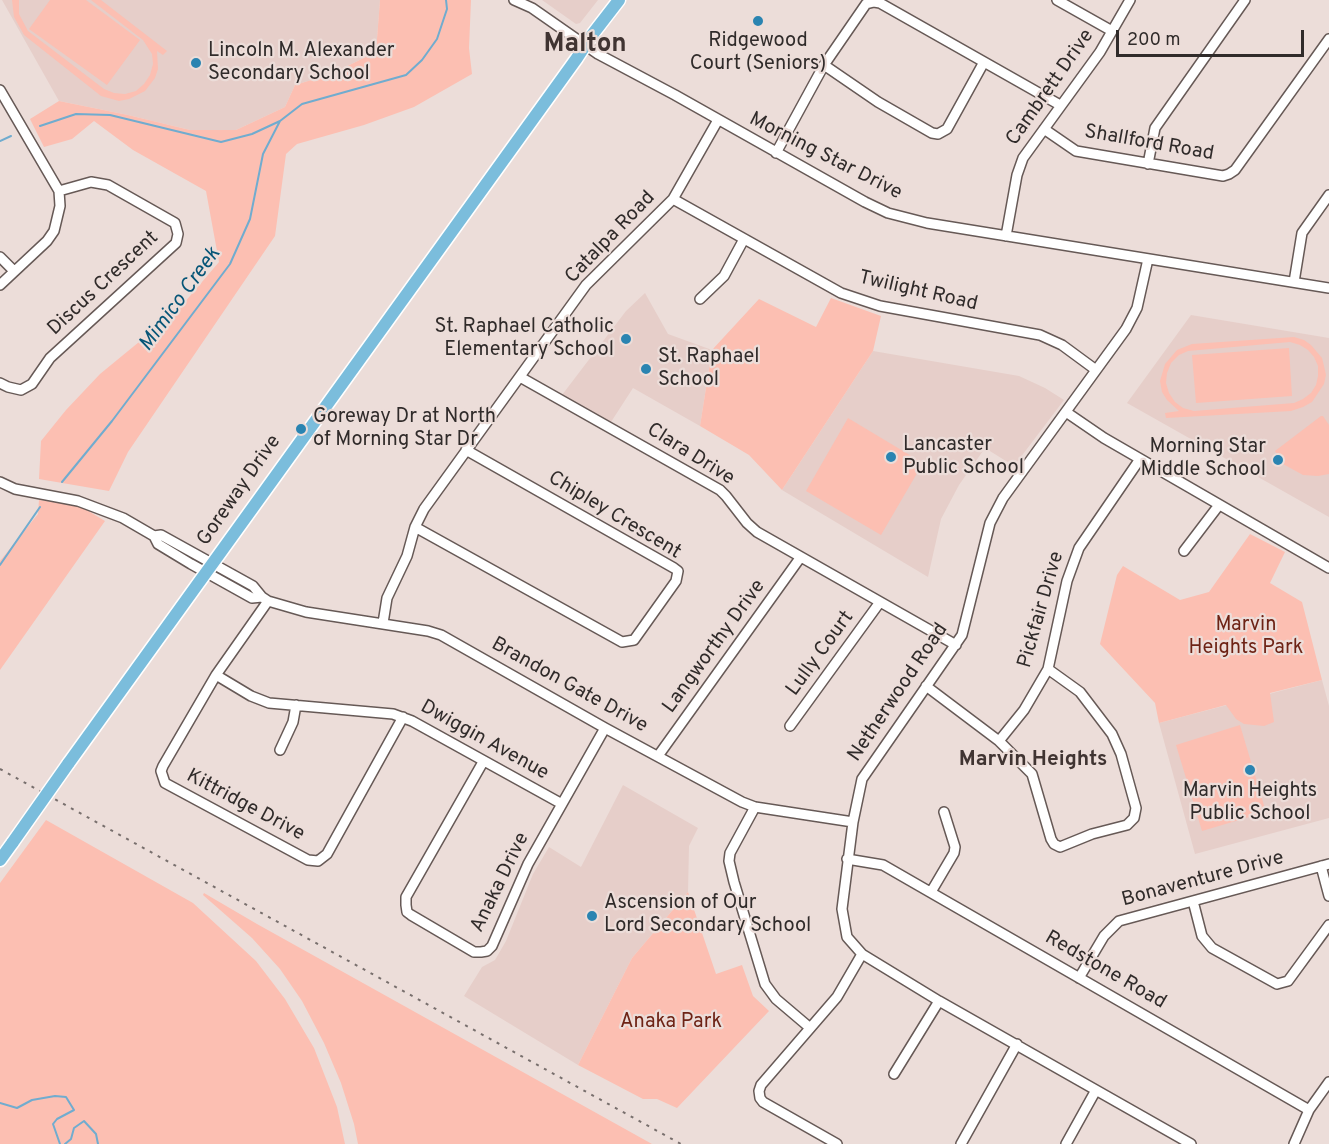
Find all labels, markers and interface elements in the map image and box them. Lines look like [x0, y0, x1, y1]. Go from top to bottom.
marker: Ridgewood Court (Seniors) [751, 14, 765, 28]
scale bar [1119, 18, 1306, 56]
street label: Cambrett Drive [1002, 25, 1100, 151]
text: 200 m [1127, 29, 1180, 52]
district label: Malton [543, 30, 627, 62]
place label: Ridgewood Court (Seniors) [690, 30, 826, 77]
place label: Lincoln M. Alexander Secondary School [208, 40, 395, 87]
marker: Lincoln M. Alexander Secondary School [189, 56, 203, 70]
street label: Morning Star Drive [744, 108, 906, 206]
street label: Shallford Road [1082, 121, 1216, 167]
street label: Catalpa Road [561, 187, 661, 289]
street label: Discus Crescent [44, 227, 164, 341]
water label: Mimico Creek [135, 243, 227, 357]
street label: Twilight Road [856, 267, 980, 317]
place label: St. Raphael Catholic Elementary School [434, 316, 614, 363]
marker: St. Raphael Catholic Elementary School [619, 332, 633, 346]
place label: St. Raphael School [658, 346, 759, 393]
marker: St. Raphael School [639, 362, 653, 376]
place label: Goreway Dr at North of Morning Star Dr [313, 406, 496, 453]
street label: Clara Drive [642, 419, 738, 491]
marker: Goreway Dr at North of Morning Star Dr [294, 422, 308, 436]
street label: Goreway Drive [193, 431, 287, 551]
place label: Lancaster Public School [903, 434, 1024, 481]
place label: Morning Star Middle School [1141, 436, 1266, 483]
marker: Lancaster Public School [884, 450, 898, 464]
marker: Morning Star Middle School [1271, 453, 1285, 467]
street label: Chipley Crescent [543, 467, 685, 565]
street label: Pickfair Drive [1014, 549, 1070, 671]
street label: Langworthy Drive [659, 576, 771, 718]
street label: Lully Court [782, 607, 860, 701]
park label: Marvin Heights Park [1189, 614, 1303, 661]
street label: Netherwood Road [844, 619, 954, 767]
street label: Brandon Gate Drive [487, 633, 651, 739]
street label: Dwiggin Avenue [416, 696, 552, 786]
district label: Marvin Heights [959, 748, 1107, 774]
marker: Marvin Heights Public School [1243, 763, 1257, 777]
street label: Kittridge Drive [182, 765, 308, 847]
place label: Marvin Heights Public School [1183, 780, 1317, 827]
street label: Anaka Drive [467, 829, 535, 937]
street label: Bonaventure Drive [1119, 847, 1287, 913]
place label: Ascension of Our Lord Secondary School [604, 892, 811, 939]
marker: Ascension of Our Lord Secondary School [585, 909, 599, 923]
street label: Redstone Road [1040, 927, 1170, 1015]
park label: Anaka Park [620, 1011, 722, 1035]

